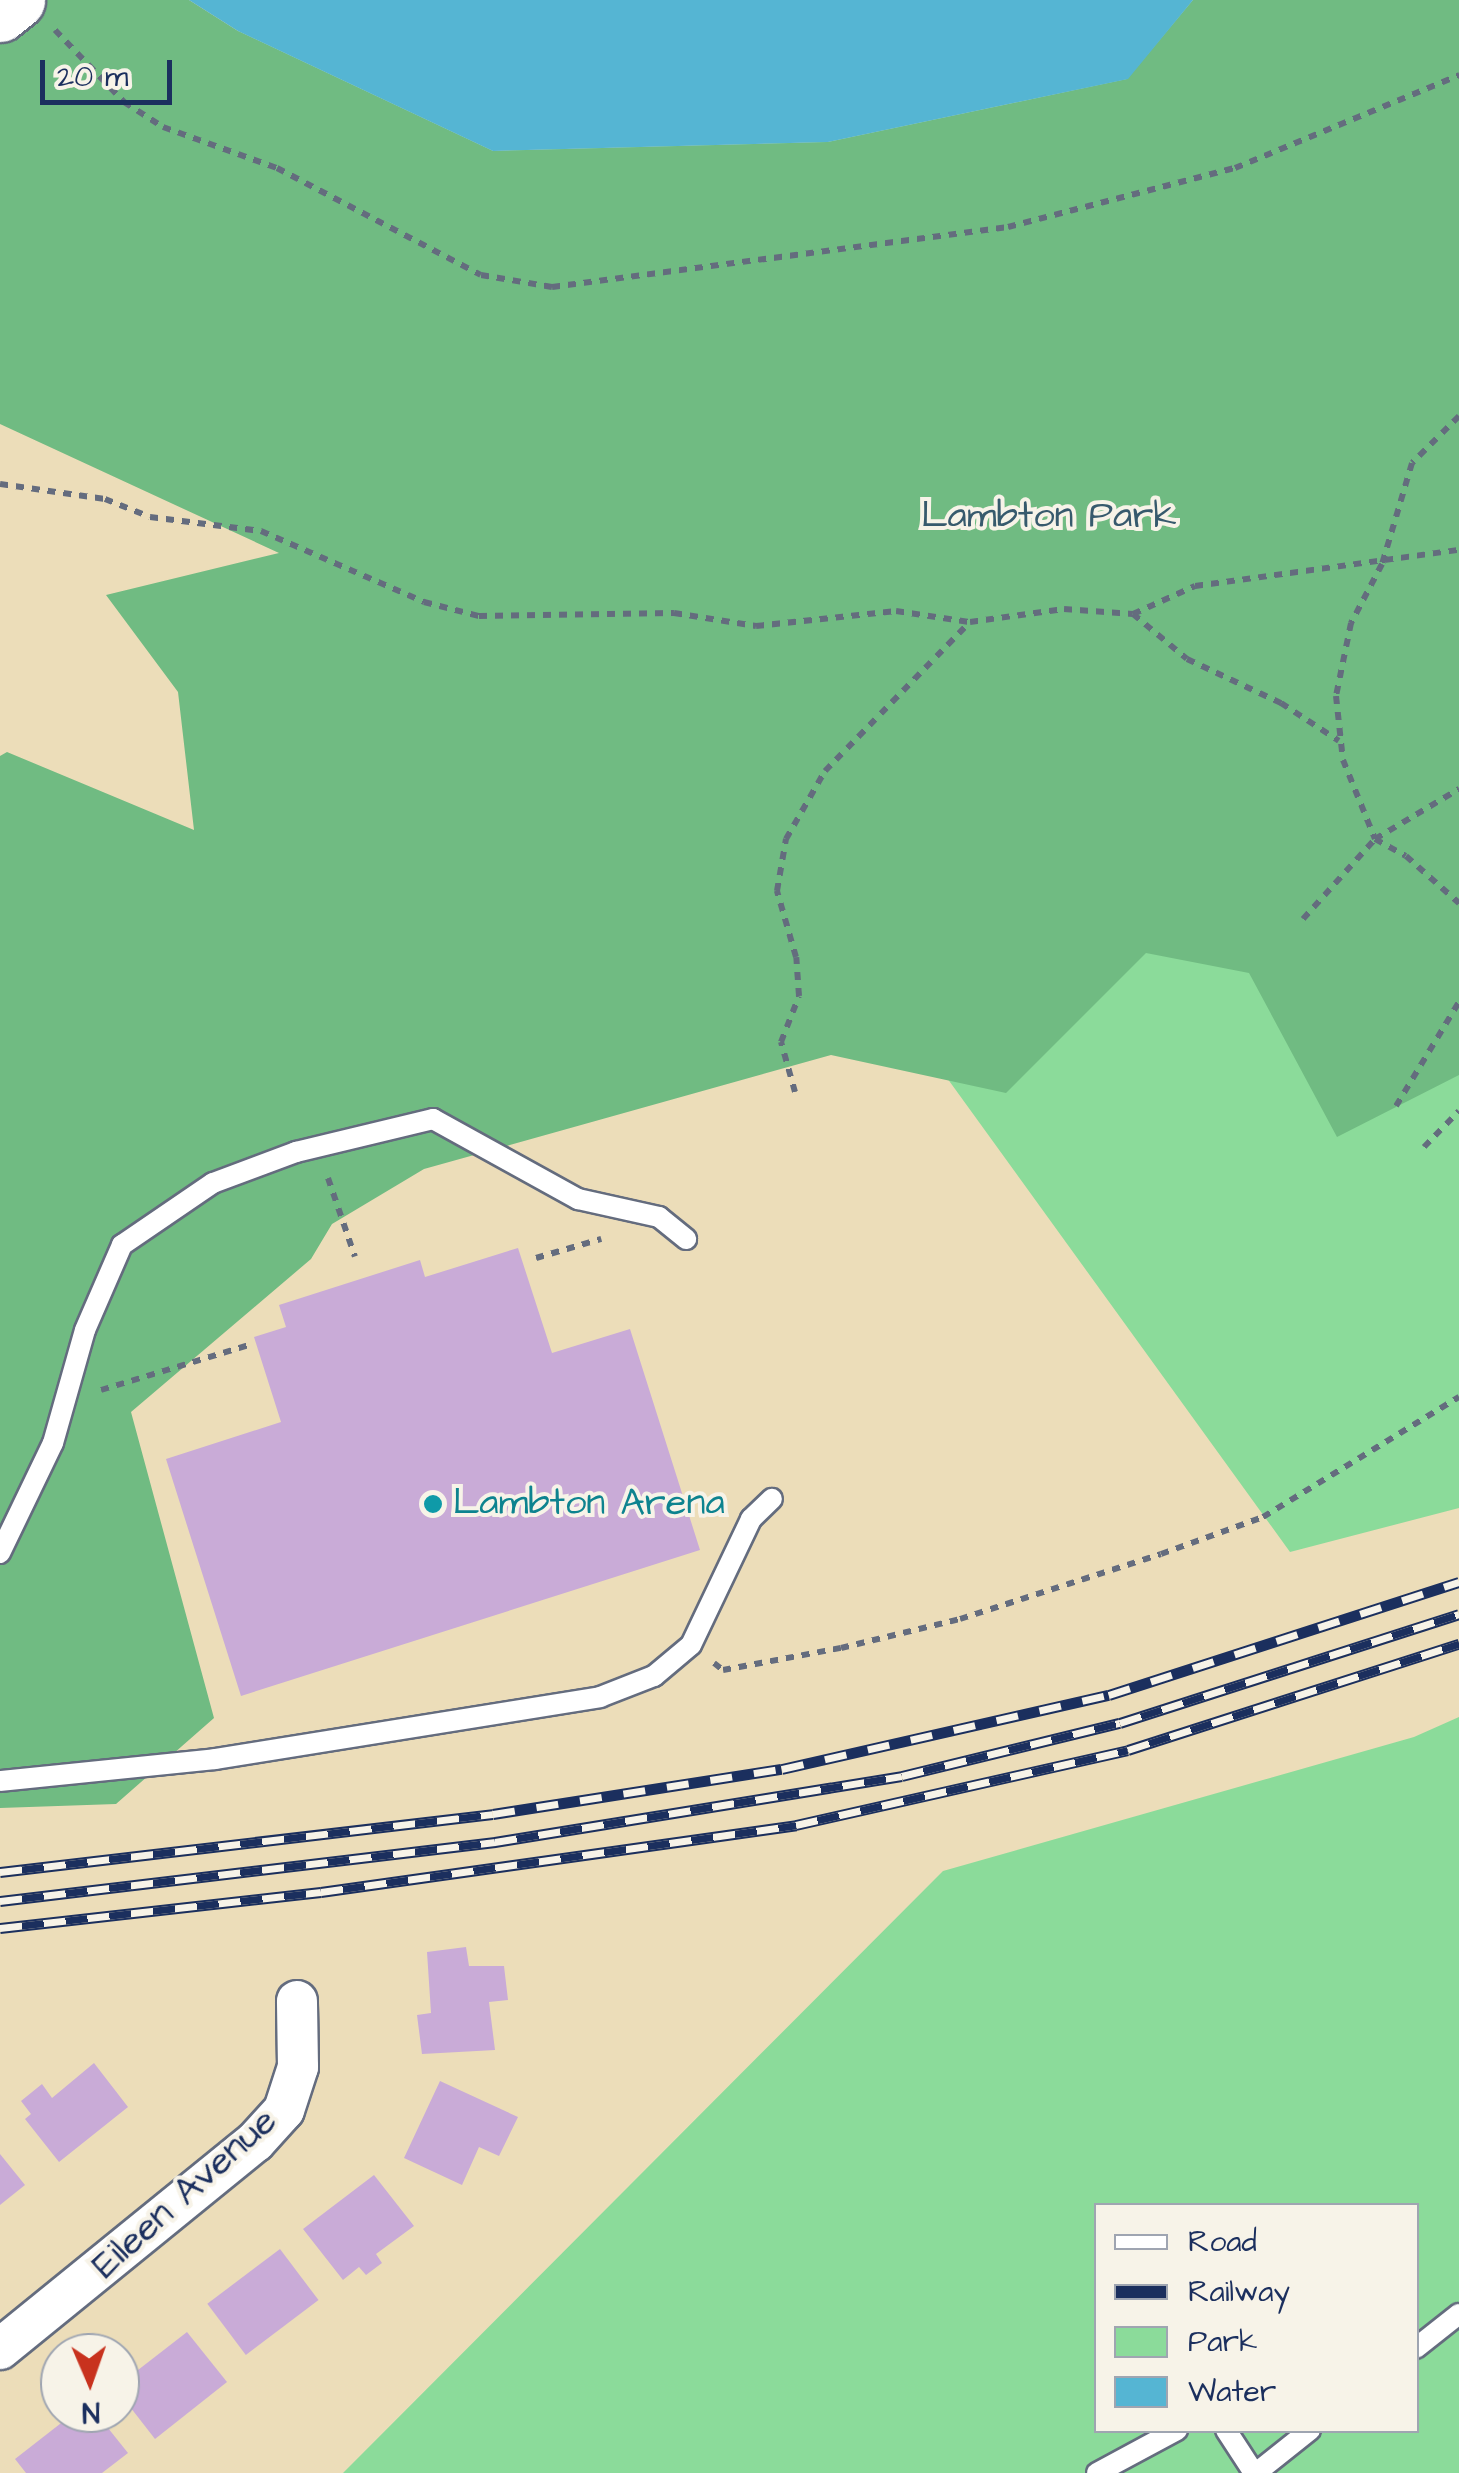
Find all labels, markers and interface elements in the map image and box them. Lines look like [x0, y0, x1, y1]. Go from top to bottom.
scale bar [45, 40, 178, 102]
text: 20 m [57, 56, 128, 98]
park label: Lambton Park [921, 494, 1177, 540]
place label: Lambton Arena [453, 1481, 725, 1527]
marker: Lambton Arena [422, 1493, 444, 1515]
street label: Eileen Avenue [83, 2099, 287, 2289]
legend [1094, 2203, 1419, 2433]
text: Road [1188, 2221, 1257, 2263]
text: Railway [1188, 2271, 1290, 2313]
text: Park [1188, 2321, 1257, 2363]
north arrow [40, 2333, 140, 2433]
text: Water [1188, 2371, 1276, 2413]
text: N [82, 2392, 100, 2431]

